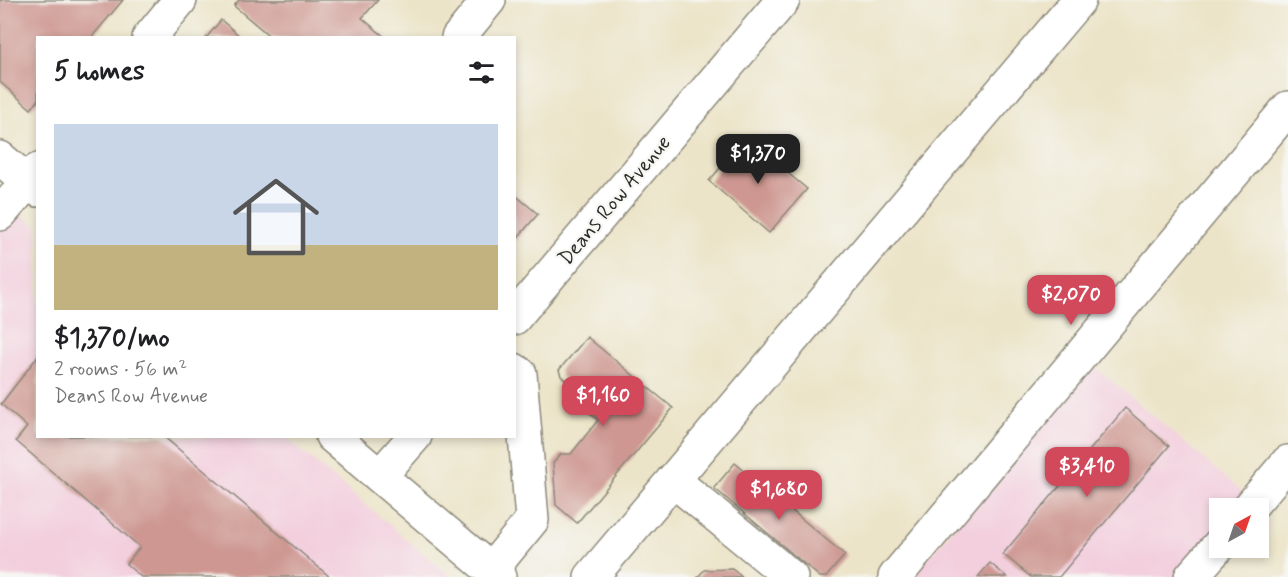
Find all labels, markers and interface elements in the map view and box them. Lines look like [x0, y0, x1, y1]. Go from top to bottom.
text: 5 homes [54, 55, 145, 89]
icon: filters [465, 56, 498, 89]
street label: Deans Row Avenue [552, 130, 677, 272]
pin: $1,370 [709, 134, 807, 185]
text: $1,370 [730, 140, 786, 167]
icon: home [222, 163, 330, 271]
pin: $2,070 [1022, 275, 1120, 326]
text: $2,070 [1041, 281, 1101, 308]
text: $1,370/mo [54, 322, 170, 356]
text: 2 rooms · 56 m² [54, 356, 187, 383]
pin: $1,160 [554, 376, 652, 427]
text: $1,160 [576, 382, 630, 409]
text: Deans Row Avenue [54, 383, 208, 410]
pin: $3,410 [1038, 447, 1136, 498]
text: $3,410 [1059, 453, 1115, 480]
pin: $1,680 [730, 470, 828, 521]
text: $1,680 [750, 476, 808, 503]
north arrow [1209, 498, 1269, 558]
map controls [1209, 498, 1269, 558]

